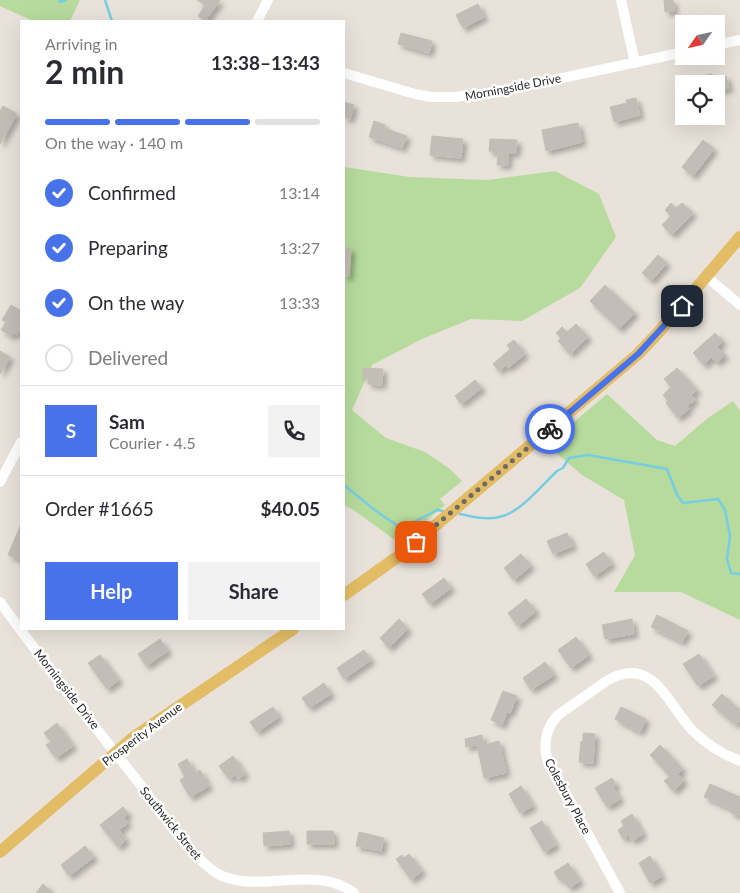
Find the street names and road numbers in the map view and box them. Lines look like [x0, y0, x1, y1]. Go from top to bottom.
street label: Morningside Drive [464, 70, 562, 104]
street label: Morningside Drive [31, 646, 103, 732]
street label: Prosperity Avenue [99, 699, 185, 769]
street label: Colesbury Place [542, 756, 594, 836]
street label: Southwick Street [137, 783, 206, 863]

